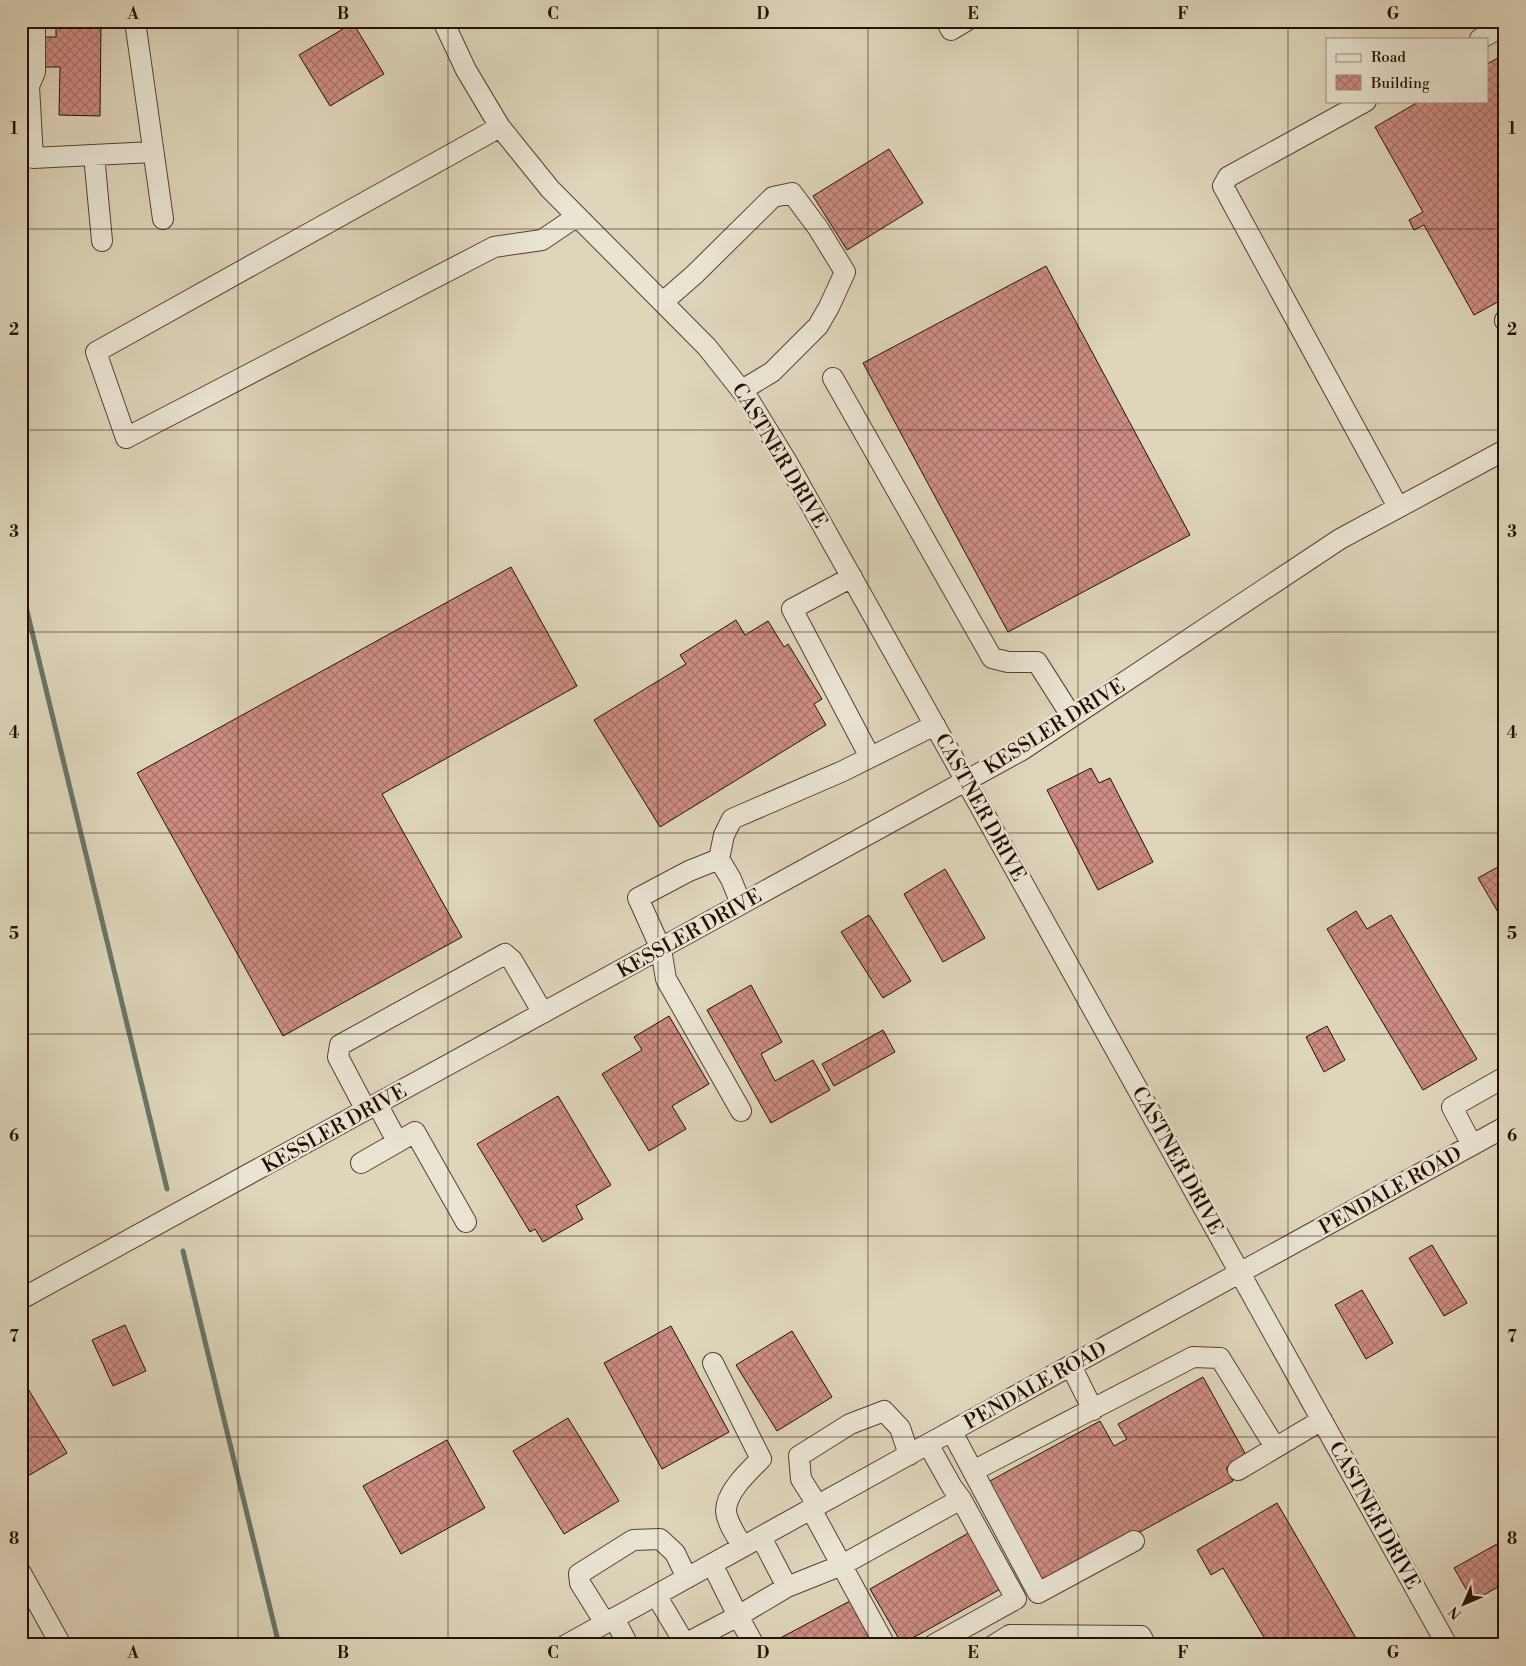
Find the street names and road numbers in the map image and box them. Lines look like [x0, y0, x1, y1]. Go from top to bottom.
street label: CASTNER DRIVE [725, 379, 832, 533]
street label: KESSLER DRIVE [980, 674, 1130, 781]
street label: CASTNER DRIVE [929, 729, 1031, 886]
street label: KESSLER DRIVE [613, 884, 767, 984]
street label: KESSLER DRIVE [258, 1079, 412, 1179]
street label: CASTNER DRIVE [1126, 1082, 1228, 1239]
street label: PENDALE ROAD [1315, 1142, 1466, 1241]
street label: PENDALE ROAD [960, 1337, 1111, 1436]
street label: CASTNER DRIVE [1323, 1437, 1425, 1594]

